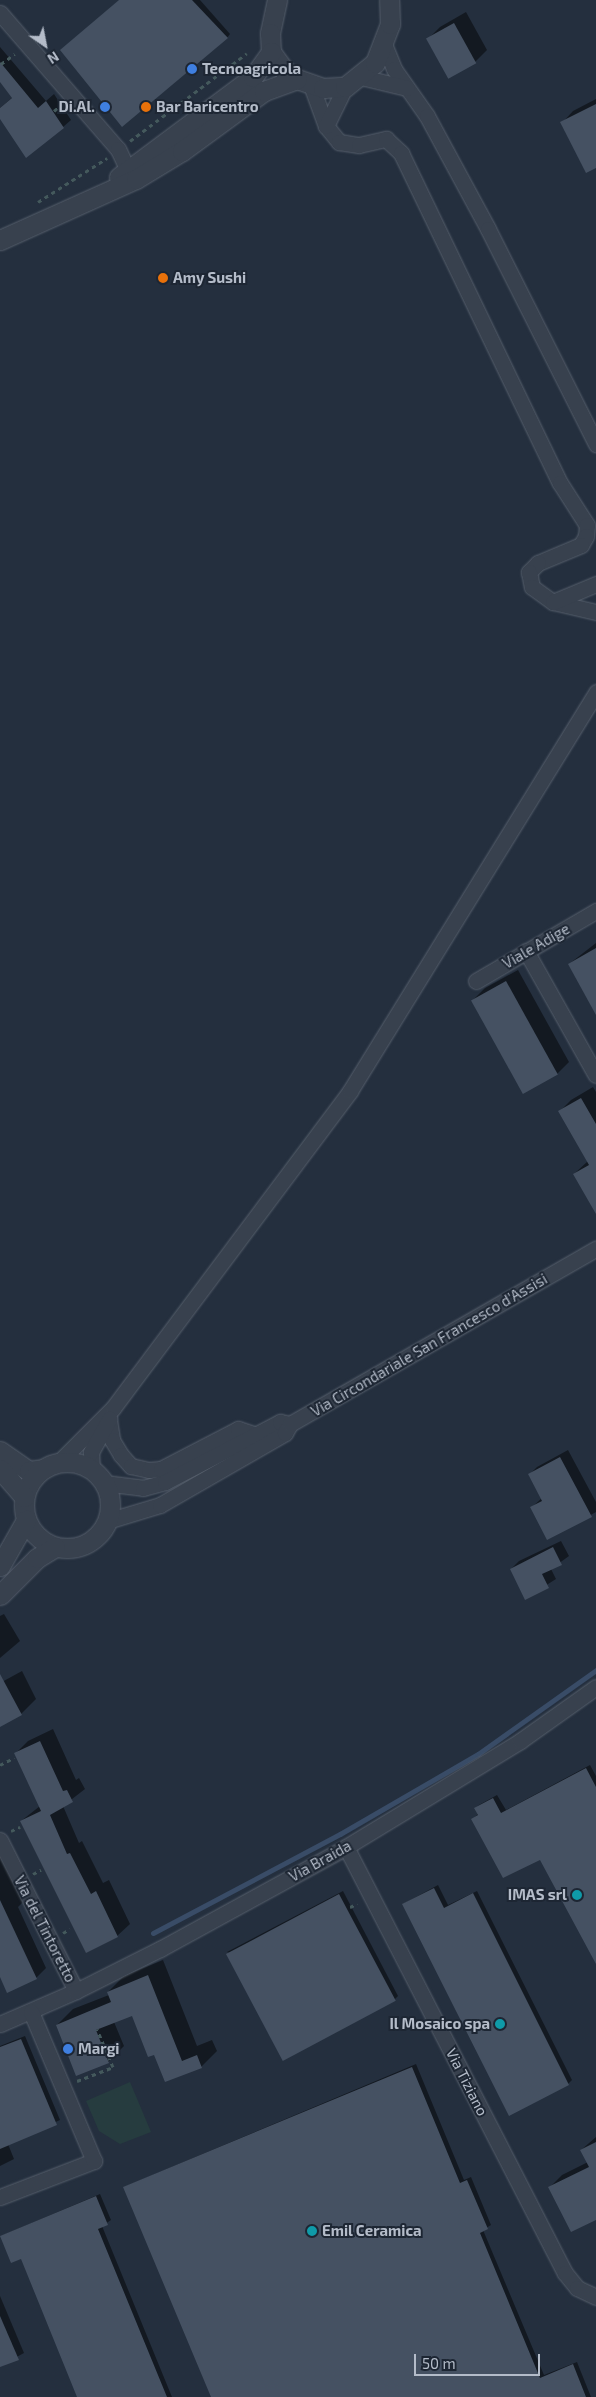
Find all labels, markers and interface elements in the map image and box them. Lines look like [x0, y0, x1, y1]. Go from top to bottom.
north arrow [20, 20, 70, 70]
text: N [45, 48, 62, 68]
place label: Tecnoagricola [202, 60, 301, 78]
marker: Tecnoagricola [186, 63, 198, 75]
place label: Di.Al. [59, 98, 95, 116]
place label: Bar Baricentro [156, 98, 259, 116]
marker: Di.Al. [99, 101, 111, 113]
marker: Bar Baricentro [140, 101, 152, 113]
place label: Amy Sushi [173, 269, 247, 287]
marker: Amy Sushi [157, 272, 169, 284]
street label: Viale Adige [499, 919, 573, 973]
street label: Via Circondariale San Francesco d'Assisi [308, 1270, 550, 1420]
street label: Via Braida [286, 1837, 354, 1885]
street label: Via del Tintoretto [10, 1872, 80, 1986]
place label: IMAS srl [508, 1886, 567, 1904]
marker: IMAS srl [571, 1889, 583, 1901]
place label: Il Mosaico spa [389, 2015, 490, 2033]
marker: Il Mosaico spa [494, 2018, 506, 2030]
place label: Margi [78, 2040, 120, 2058]
marker: Margi [62, 2043, 74, 2055]
street label: Via Tiziano [442, 2045, 492, 2119]
place label: Emil Ceramica [322, 2222, 422, 2240]
marker: Emil Ceramica [306, 2225, 318, 2237]
scale bar [416, 2344, 542, 2376]
text: 50 m [422, 2354, 456, 2372]

